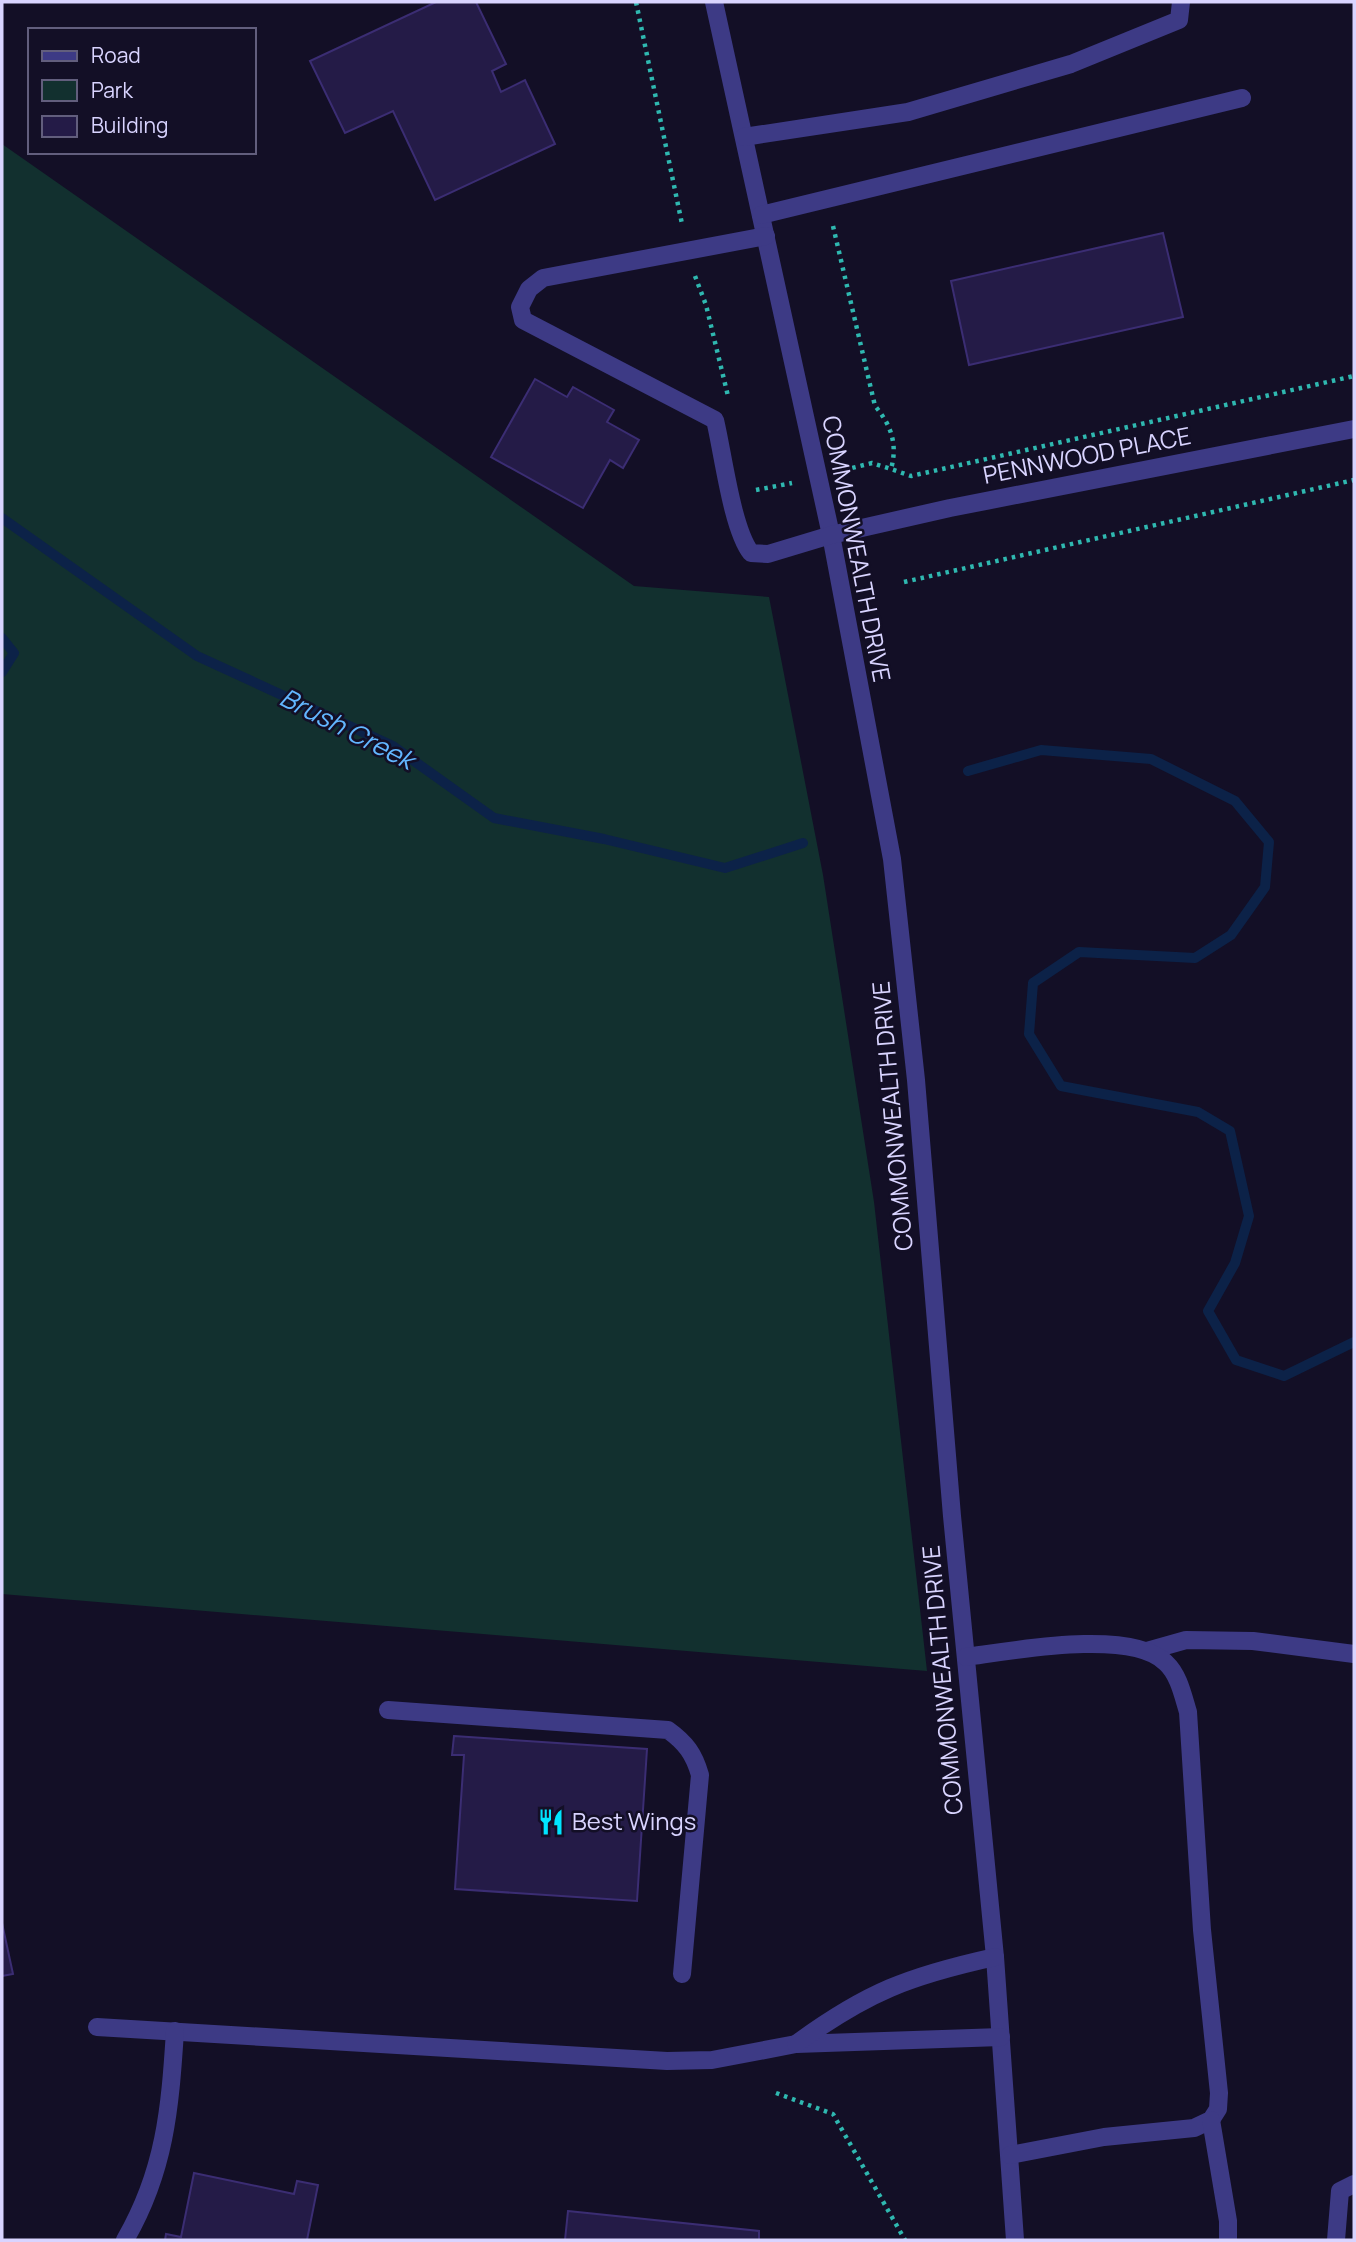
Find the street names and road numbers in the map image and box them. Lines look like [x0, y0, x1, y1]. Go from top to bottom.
street label: COMMONWEALTH DRIVE [815, 413, 899, 685]
street label: PENNWOOD PLACE [980, 418, 1193, 491]
street label: COMMONWEALTH DRIVE [863, 980, 920, 1252]
street label: COMMONWEALTH DRIVE [913, 1544, 970, 1816]

